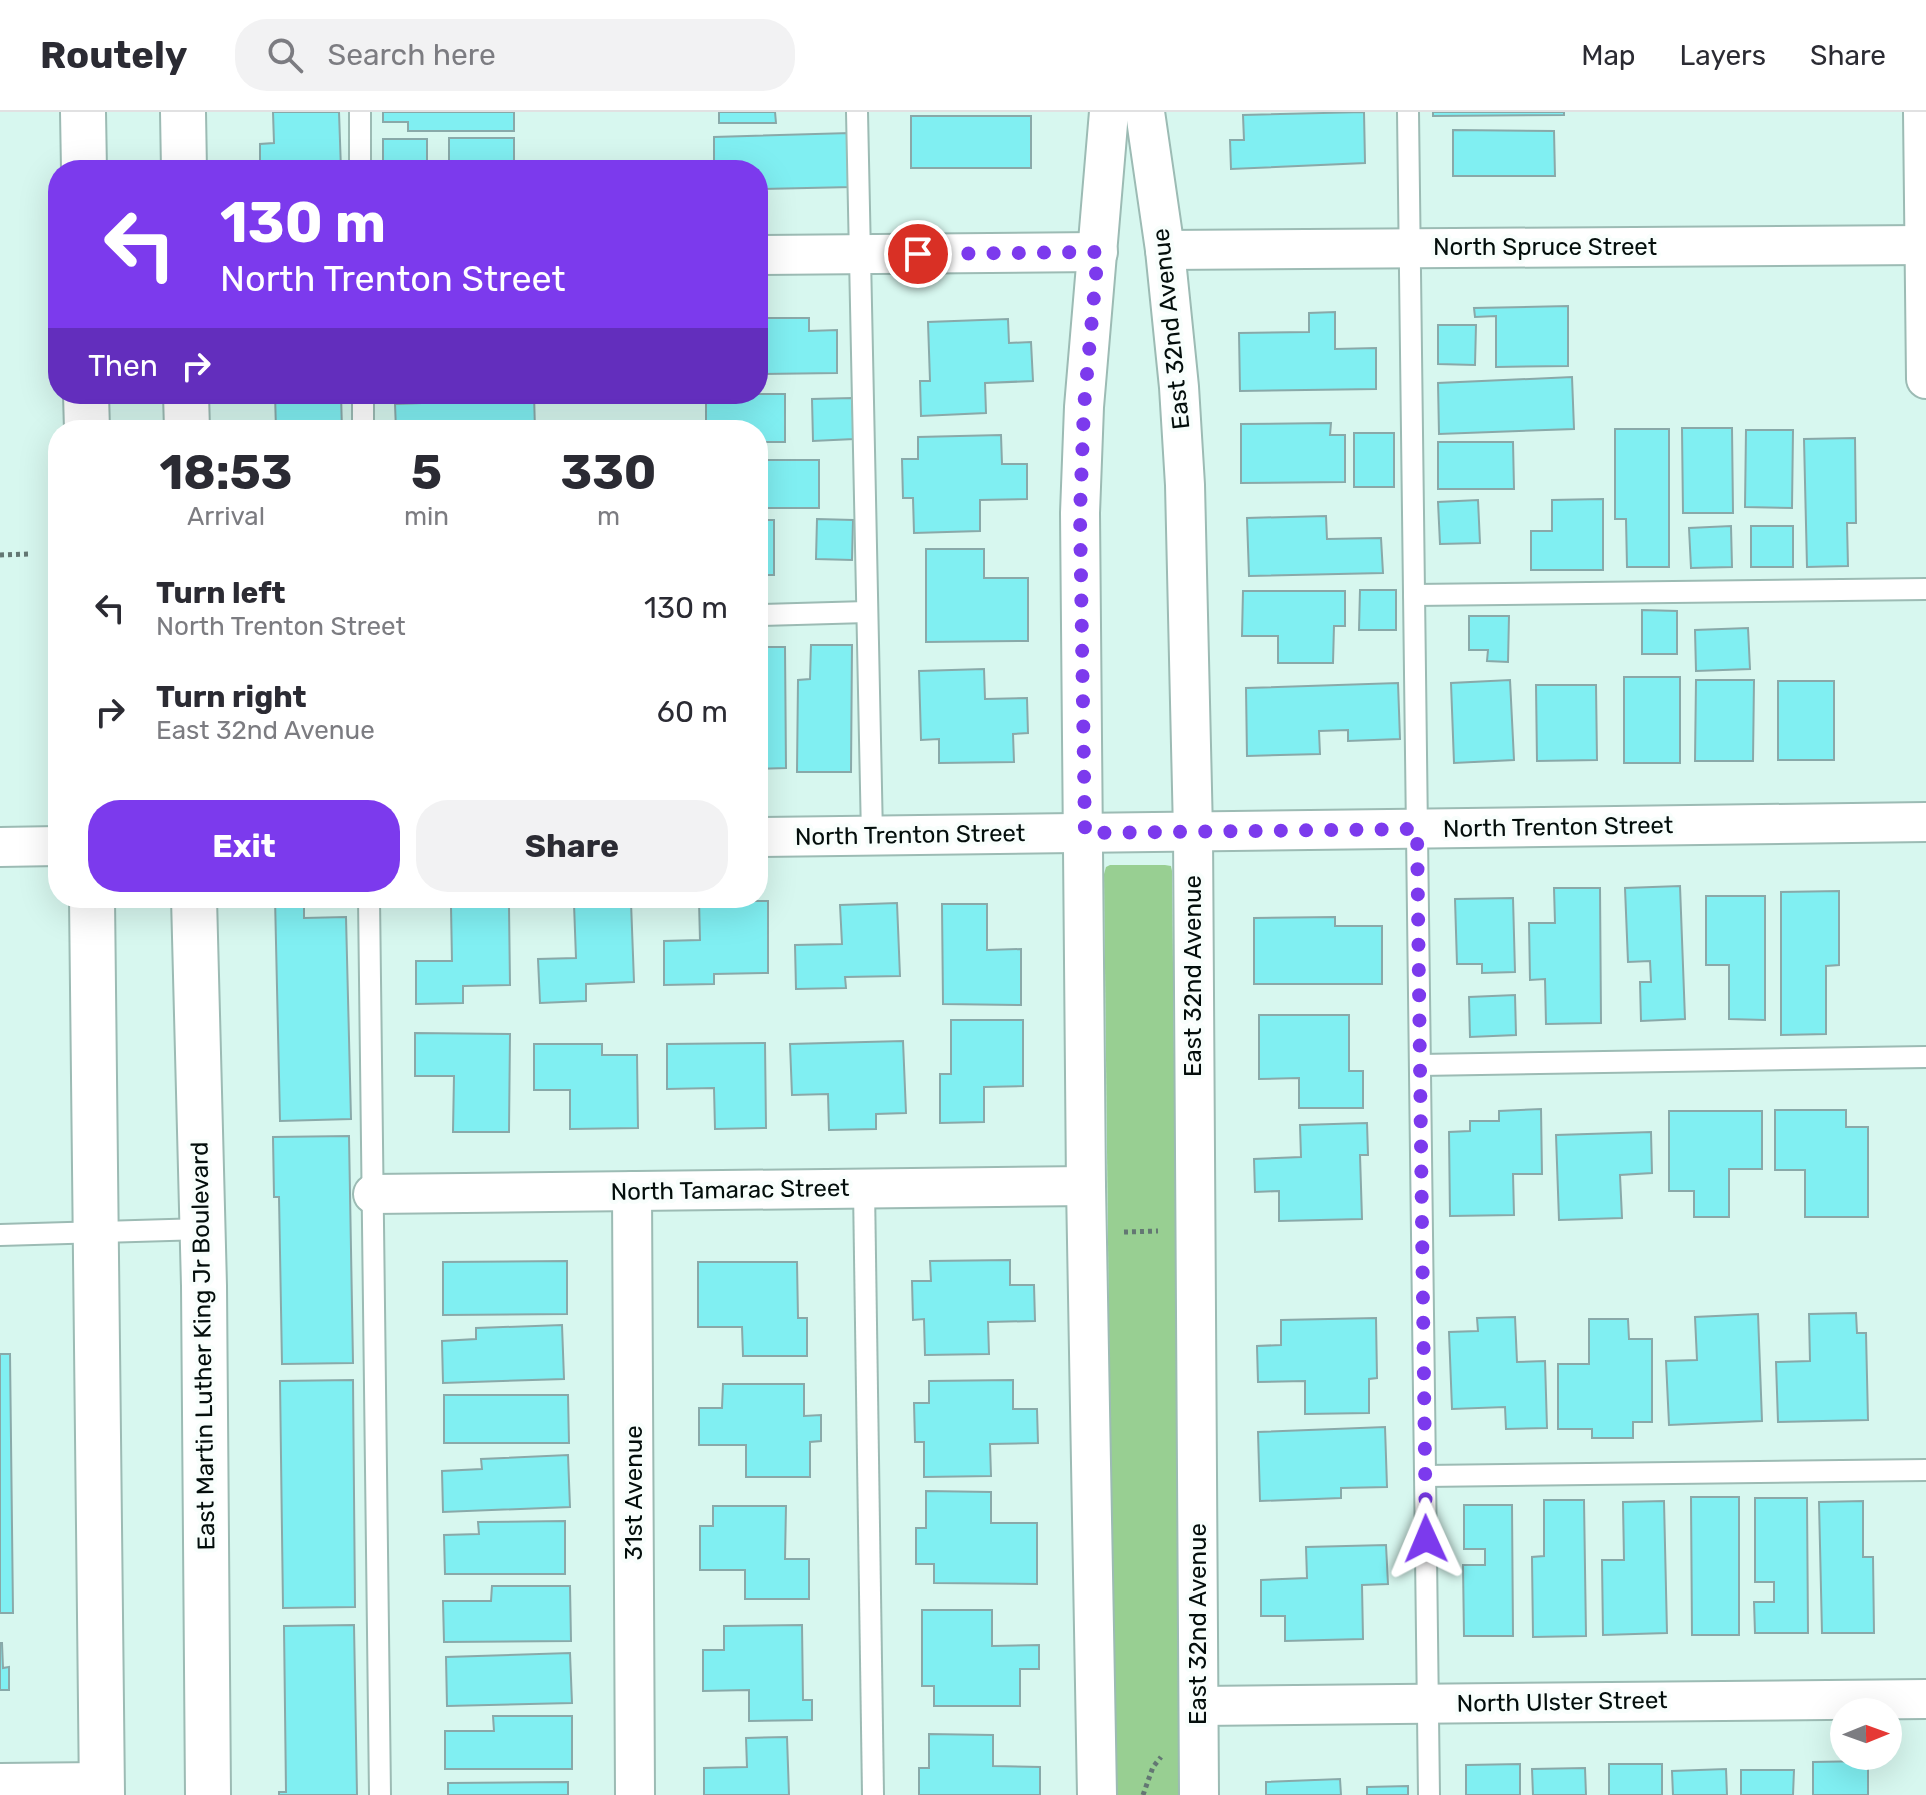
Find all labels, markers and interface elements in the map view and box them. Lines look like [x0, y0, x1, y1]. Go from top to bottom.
search box [235, 19, 795, 91]
text: Routely [40, 32, 187, 78]
icon: search [263, 33, 307, 77]
text: Search here [327, 37, 496, 73]
text: Map [1581, 39, 1636, 72]
text: Layers [1680, 39, 1766, 72]
text: Share [1810, 39, 1886, 72]
text: 130 m [220, 190, 386, 256]
icon: left [88, 192, 192, 296]
pin [884, 220, 952, 288]
street label: East 32nd Avenue [1147, 227, 1195, 431]
icon: arrive [896, 232, 940, 276]
street label: North Spruce Street [1433, 233, 1657, 261]
text: North Trenton Street [220, 257, 566, 300]
icon: right [174, 344, 218, 388]
text: Then [88, 348, 158, 384]
text: 18:53 [159, 444, 292, 501]
text: 5 [411, 444, 442, 501]
text: 330 [561, 444, 657, 501]
text: Arrival [187, 501, 265, 532]
text: min [404, 501, 449, 532]
text: m [597, 501, 620, 532]
text: Turn left [156, 575, 286, 611]
icon: left [88, 586, 132, 630]
text: 130 m [644, 590, 728, 626]
text: North Trenton Street [156, 611, 406, 642]
text: Turn right [156, 679, 307, 715]
icon: right [88, 690, 132, 734]
text: 60 m [657, 694, 728, 730]
text: East 32nd Avenue [156, 715, 375, 746]
button: Exit [88, 800, 400, 892]
button: Share [416, 800, 728, 892]
street label: North Trenton Street [1443, 811, 1673, 843]
street label: North Trenton Street [795, 819, 1025, 851]
street label: East 32nd Avenue [1179, 875, 1207, 1077]
street label: East Martin Luther King Jr Boulevard [185, 1141, 221, 1551]
street label: North Tamarac Street [610, 1174, 850, 1206]
street label: 31st Avenue [620, 1425, 648, 1561]
position arrow [1384, 1497, 1468, 1581]
street label: East 32nd Avenue [1184, 1523, 1212, 1725]
street label: North Ulster Street [1456, 1686, 1668, 1718]
north arrow [1830, 1698, 1902, 1770]
map controls [1830, 1698, 1902, 1770]

